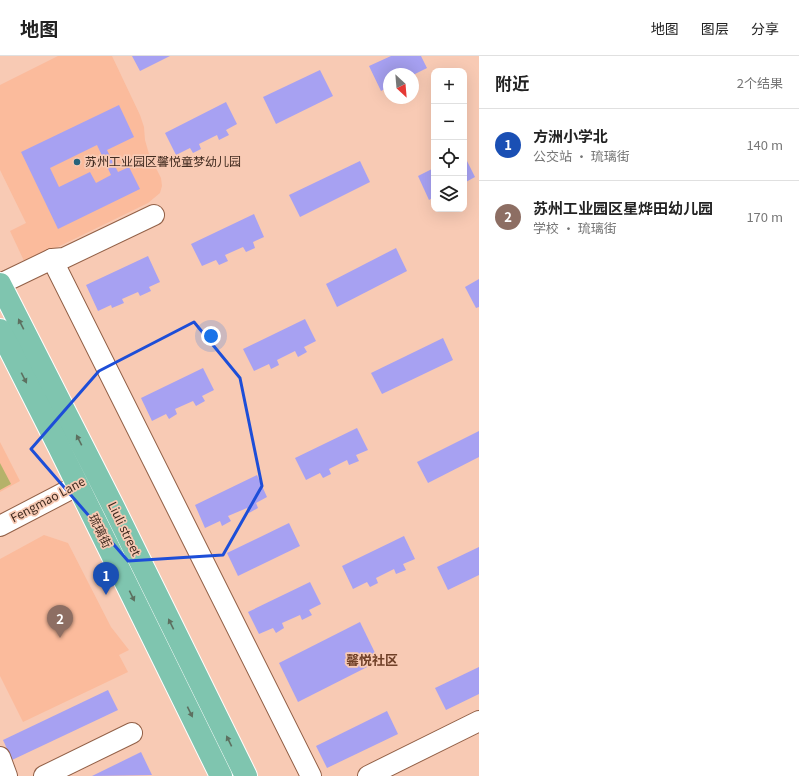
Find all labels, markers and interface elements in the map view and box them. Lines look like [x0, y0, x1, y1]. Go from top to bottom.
text: 地图 [20, 14, 58, 41]
text: 地图 [651, 18, 679, 38]
text: 图层 [701, 18, 729, 38]
text: 分享 [751, 18, 779, 38]
north arrow [383, 68, 419, 104]
map controls [431, 68, 467, 212]
button: + [431, 68, 467, 104]
text: 附近 [495, 70, 529, 95]
text: 2个结果 [737, 73, 783, 92]
button: − [431, 104, 467, 140]
text: 方洲小学北 [533, 125, 608, 146]
text: 1 [504, 135, 512, 154]
text: 140 m [746, 135, 783, 154]
button: locate [431, 140, 467, 176]
text: 公交站 · 琉璃街 [533, 146, 630, 165]
place label: 苏州工业园区馨悦童梦幼儿园 [85, 152, 241, 169]
marker: 苏州工业园区馨悦童梦幼儿园 [72, 157, 82, 167]
button: layers [431, 176, 467, 212]
text: 苏州工业园区星烨田幼儿园 [533, 197, 713, 218]
text: 2 [504, 207, 512, 226]
text: 170 m [746, 207, 783, 226]
text: 学校 · 琉璃街 [533, 218, 617, 237]
one-way arrow [17, 319, 24, 330]
your location [201, 326, 221, 346]
one-way arrow [21, 372, 27, 383]
one-way arrow [76, 435, 82, 446]
street label: Fengmao Lane [7, 472, 88, 525]
street label: Liuli street [105, 498, 146, 559]
street label: 琉璃街 [86, 510, 117, 550]
pin: 1 [93, 562, 119, 595]
one-way arrow [129, 590, 135, 601]
pin: 2 [47, 605, 73, 638]
one-way arrow [168, 619, 174, 630]
district label: 馨悦社区 [346, 650, 398, 669]
one-way arrow [186, 706, 193, 718]
one-way arrow [226, 735, 232, 747]

